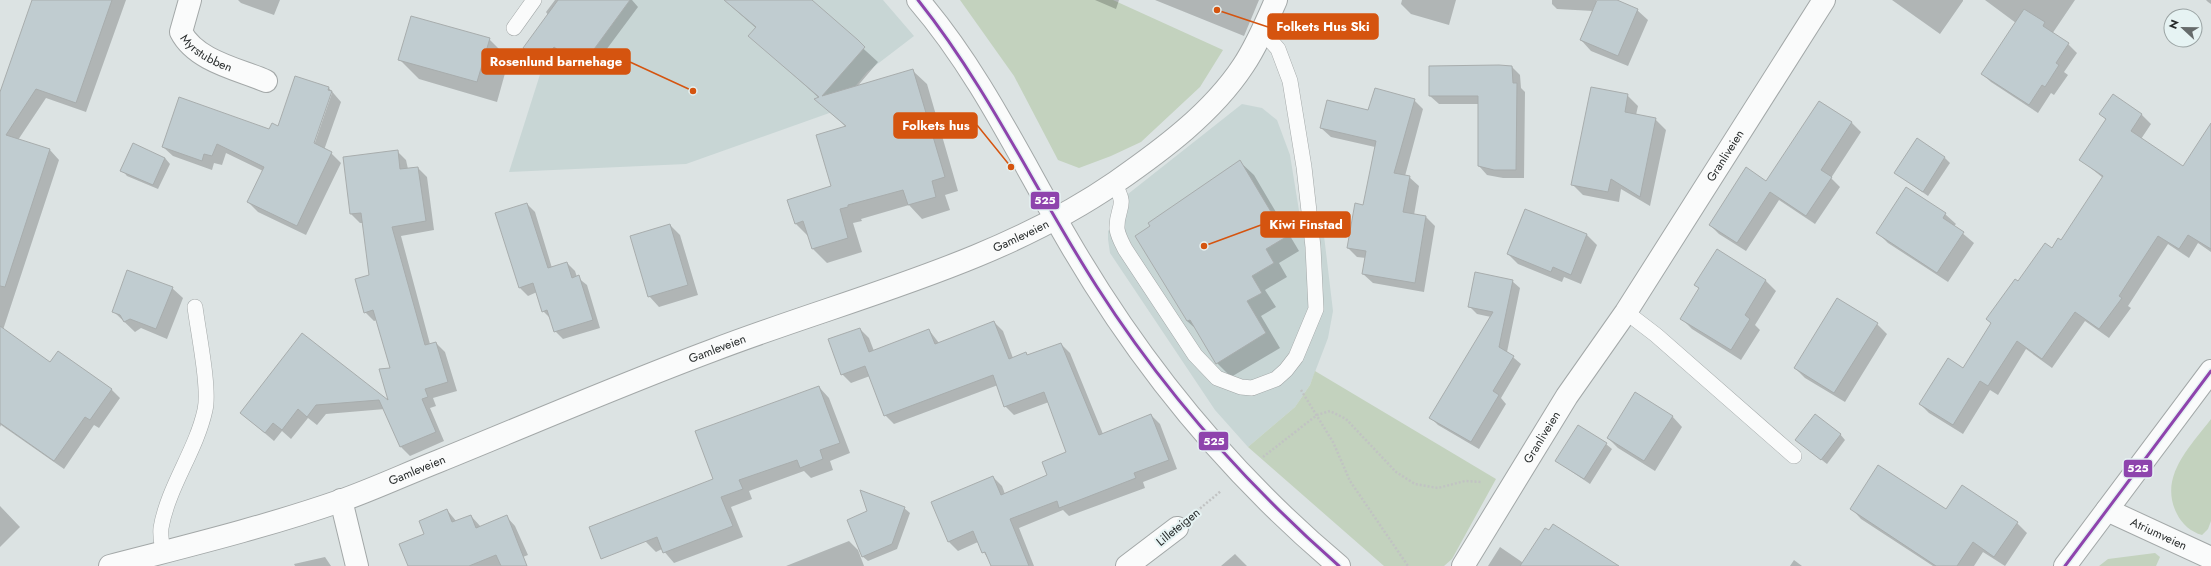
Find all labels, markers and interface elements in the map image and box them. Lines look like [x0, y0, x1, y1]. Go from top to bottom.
north arrow [2163, 8, 2203, 48]
callout: Folkets Hus Ski [1268, 14, 1378, 39]
text: Folkets Hus Ski [1276, 17, 1370, 36]
text: N [2165, 17, 2183, 31]
street label: Myrstubben [176, 30, 235, 77]
callout: Rosenlund barnehage [482, 49, 630, 74]
text: Rosenlund barnehage [490, 52, 623, 71]
callout: Folkets hus [894, 113, 977, 138]
text: Folkets hus [902, 116, 970, 135]
street label: Granliveien [1702, 126, 1748, 185]
line badge: 525 [1030, 191, 1060, 210]
text: 525 [1034, 192, 1056, 208]
callout: Kiwi Finstad [1261, 212, 1350, 237]
street label: Gamleveien [990, 215, 1052, 257]
text: Kiwi Finstad [1269, 215, 1343, 234]
street label: Gamleveien [686, 330, 749, 368]
street label: Granliveien [1519, 408, 1565, 467]
line badge: 525 [1198, 431, 1229, 451]
text: 525 [1203, 433, 1225, 449]
street label: Gamleveien [386, 450, 448, 490]
line badge: 525 [2123, 459, 2153, 478]
text: 525 [2127, 460, 2149, 476]
street label: Lilleteigen [1152, 504, 1204, 550]
street label: Atriumveien [2127, 513, 2190, 555]

